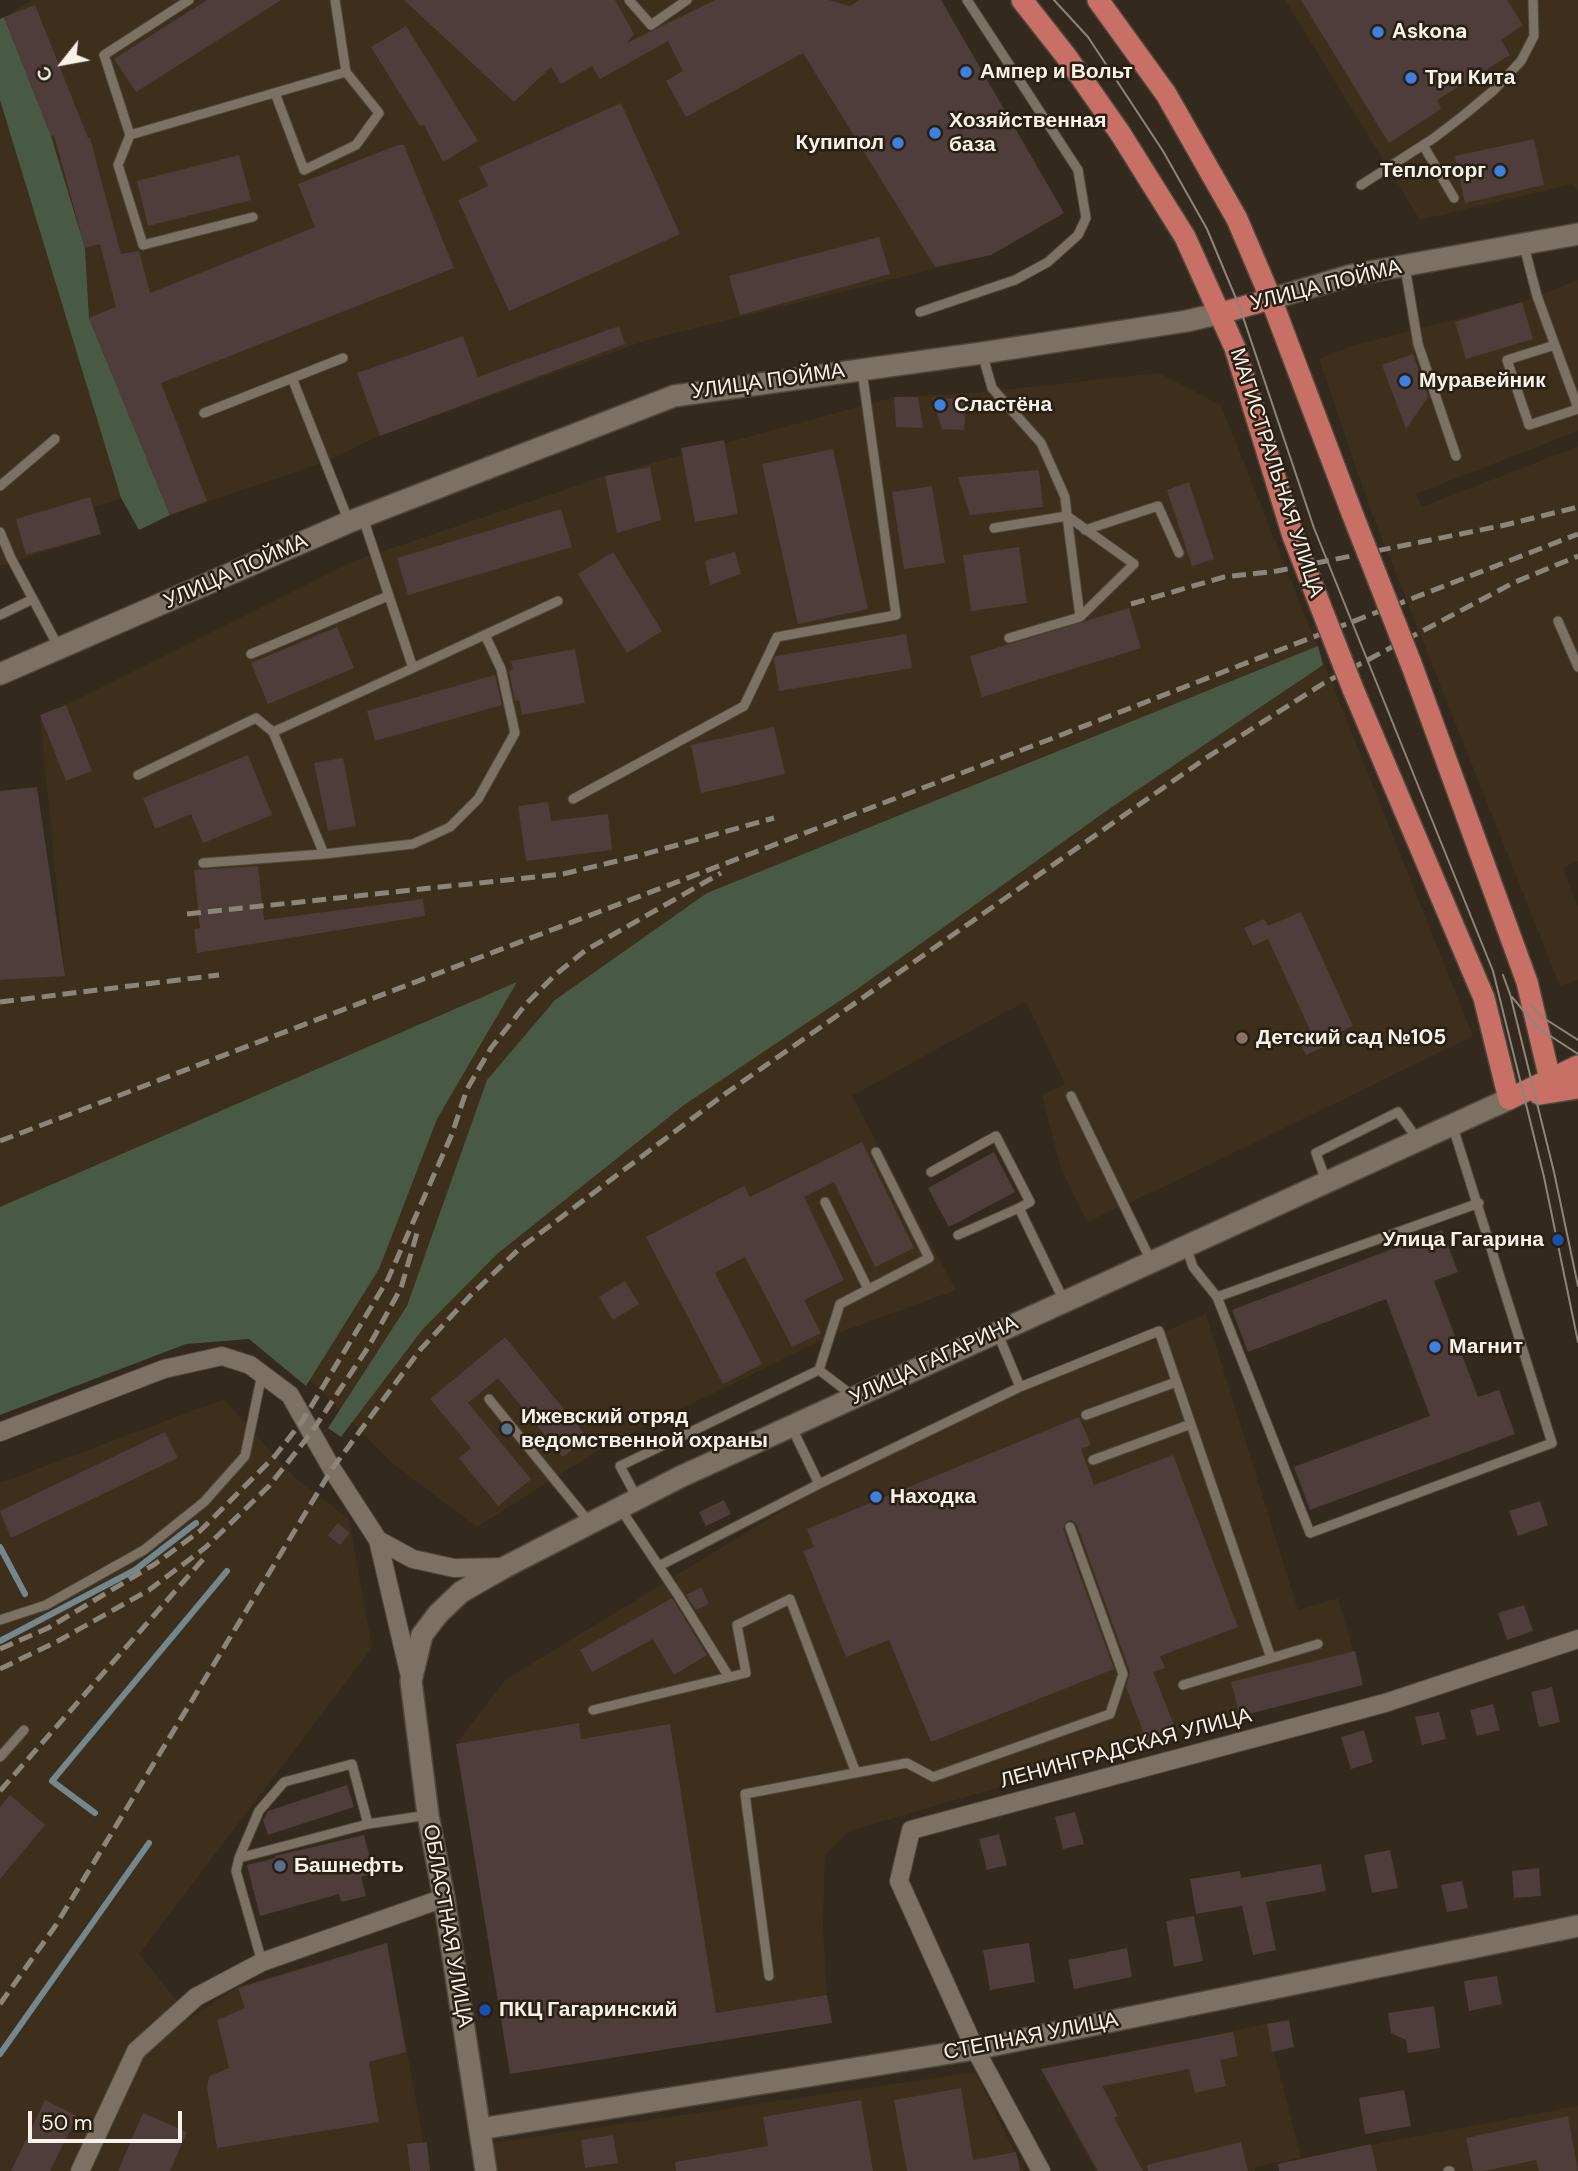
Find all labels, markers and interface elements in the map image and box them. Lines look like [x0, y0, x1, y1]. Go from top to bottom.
place label: Askona [1392, 19, 1467, 45]
marker: Askona [1370, 24, 1386, 40]
north arrow [28, 28, 98, 98]
place label: Ампер и Вольт [980, 59, 1133, 85]
text: С [30, 62, 59, 86]
marker: Ампер и Вольт [958, 64, 974, 80]
place label: Три Кита [1425, 65, 1515, 91]
marker: Три Кита [1403, 70, 1419, 86]
place label: Хозяйственная база [949, 108, 1106, 158]
marker: Хозяйственная база [927, 125, 943, 141]
place label: Купипол [796, 130, 884, 156]
marker: Купипол [890, 135, 906, 151]
place label: Теплоторг [1380, 158, 1486, 184]
marker: Теплоторг [1492, 163, 1508, 179]
street label: УЛИЦА ПОЙМА [1248, 255, 1404, 317]
street label: МАГИСТРАЛЬНАЯ УЛИЦА [1224, 345, 1328, 601]
street label: УЛИЦА ПОЙМА [690, 359, 846, 405]
place label: Муравейник [1419, 368, 1546, 394]
marker: Муравейник [1397, 373, 1413, 389]
place label: Сластёна [954, 392, 1052, 418]
marker: Сластёна [932, 397, 948, 413]
street label: УЛИЦА ПОЙМА [160, 529, 312, 615]
place label: Детский сад №105 [1256, 1025, 1446, 1051]
marker: Детский сад №105 [1234, 1030, 1250, 1046]
place label: Улица Гагарина [1382, 1227, 1544, 1253]
marker: Улица Гагарина [1550, 1232, 1566, 1248]
street label: УЛИЦА ГАГАРИНА [846, 1311, 1022, 1411]
place label: Магнит [1449, 1334, 1523, 1360]
marker: Магнит [1427, 1339, 1443, 1355]
place label: Ижевский отряд ведомственной охраны [521, 1404, 768, 1454]
marker: Ижевский отряд ведомственной охраны [499, 1421, 515, 1437]
place label: Находка [890, 1484, 976, 1510]
marker: Находка [868, 1489, 884, 1505]
street label: ЛЕНИНГРАДСКАЯ УЛИЦА [997, 1703, 1255, 1795]
street label: ОБЛАСТНАЯ УЛИЦА [417, 1823, 477, 2029]
place label: Башнефть [294, 1853, 404, 1879]
marker: Башнефть [272, 1858, 288, 1874]
place label: ПКЦ Гагаринский [499, 1997, 677, 2023]
marker: ПКЦ Гагаринский [477, 2002, 493, 2018]
street label: СТЕПНАЯ УЛИЦА [942, 2008, 1120, 2066]
scale bar [32, 2098, 186, 2142]
text: 50 m [41, 2109, 92, 2137]

